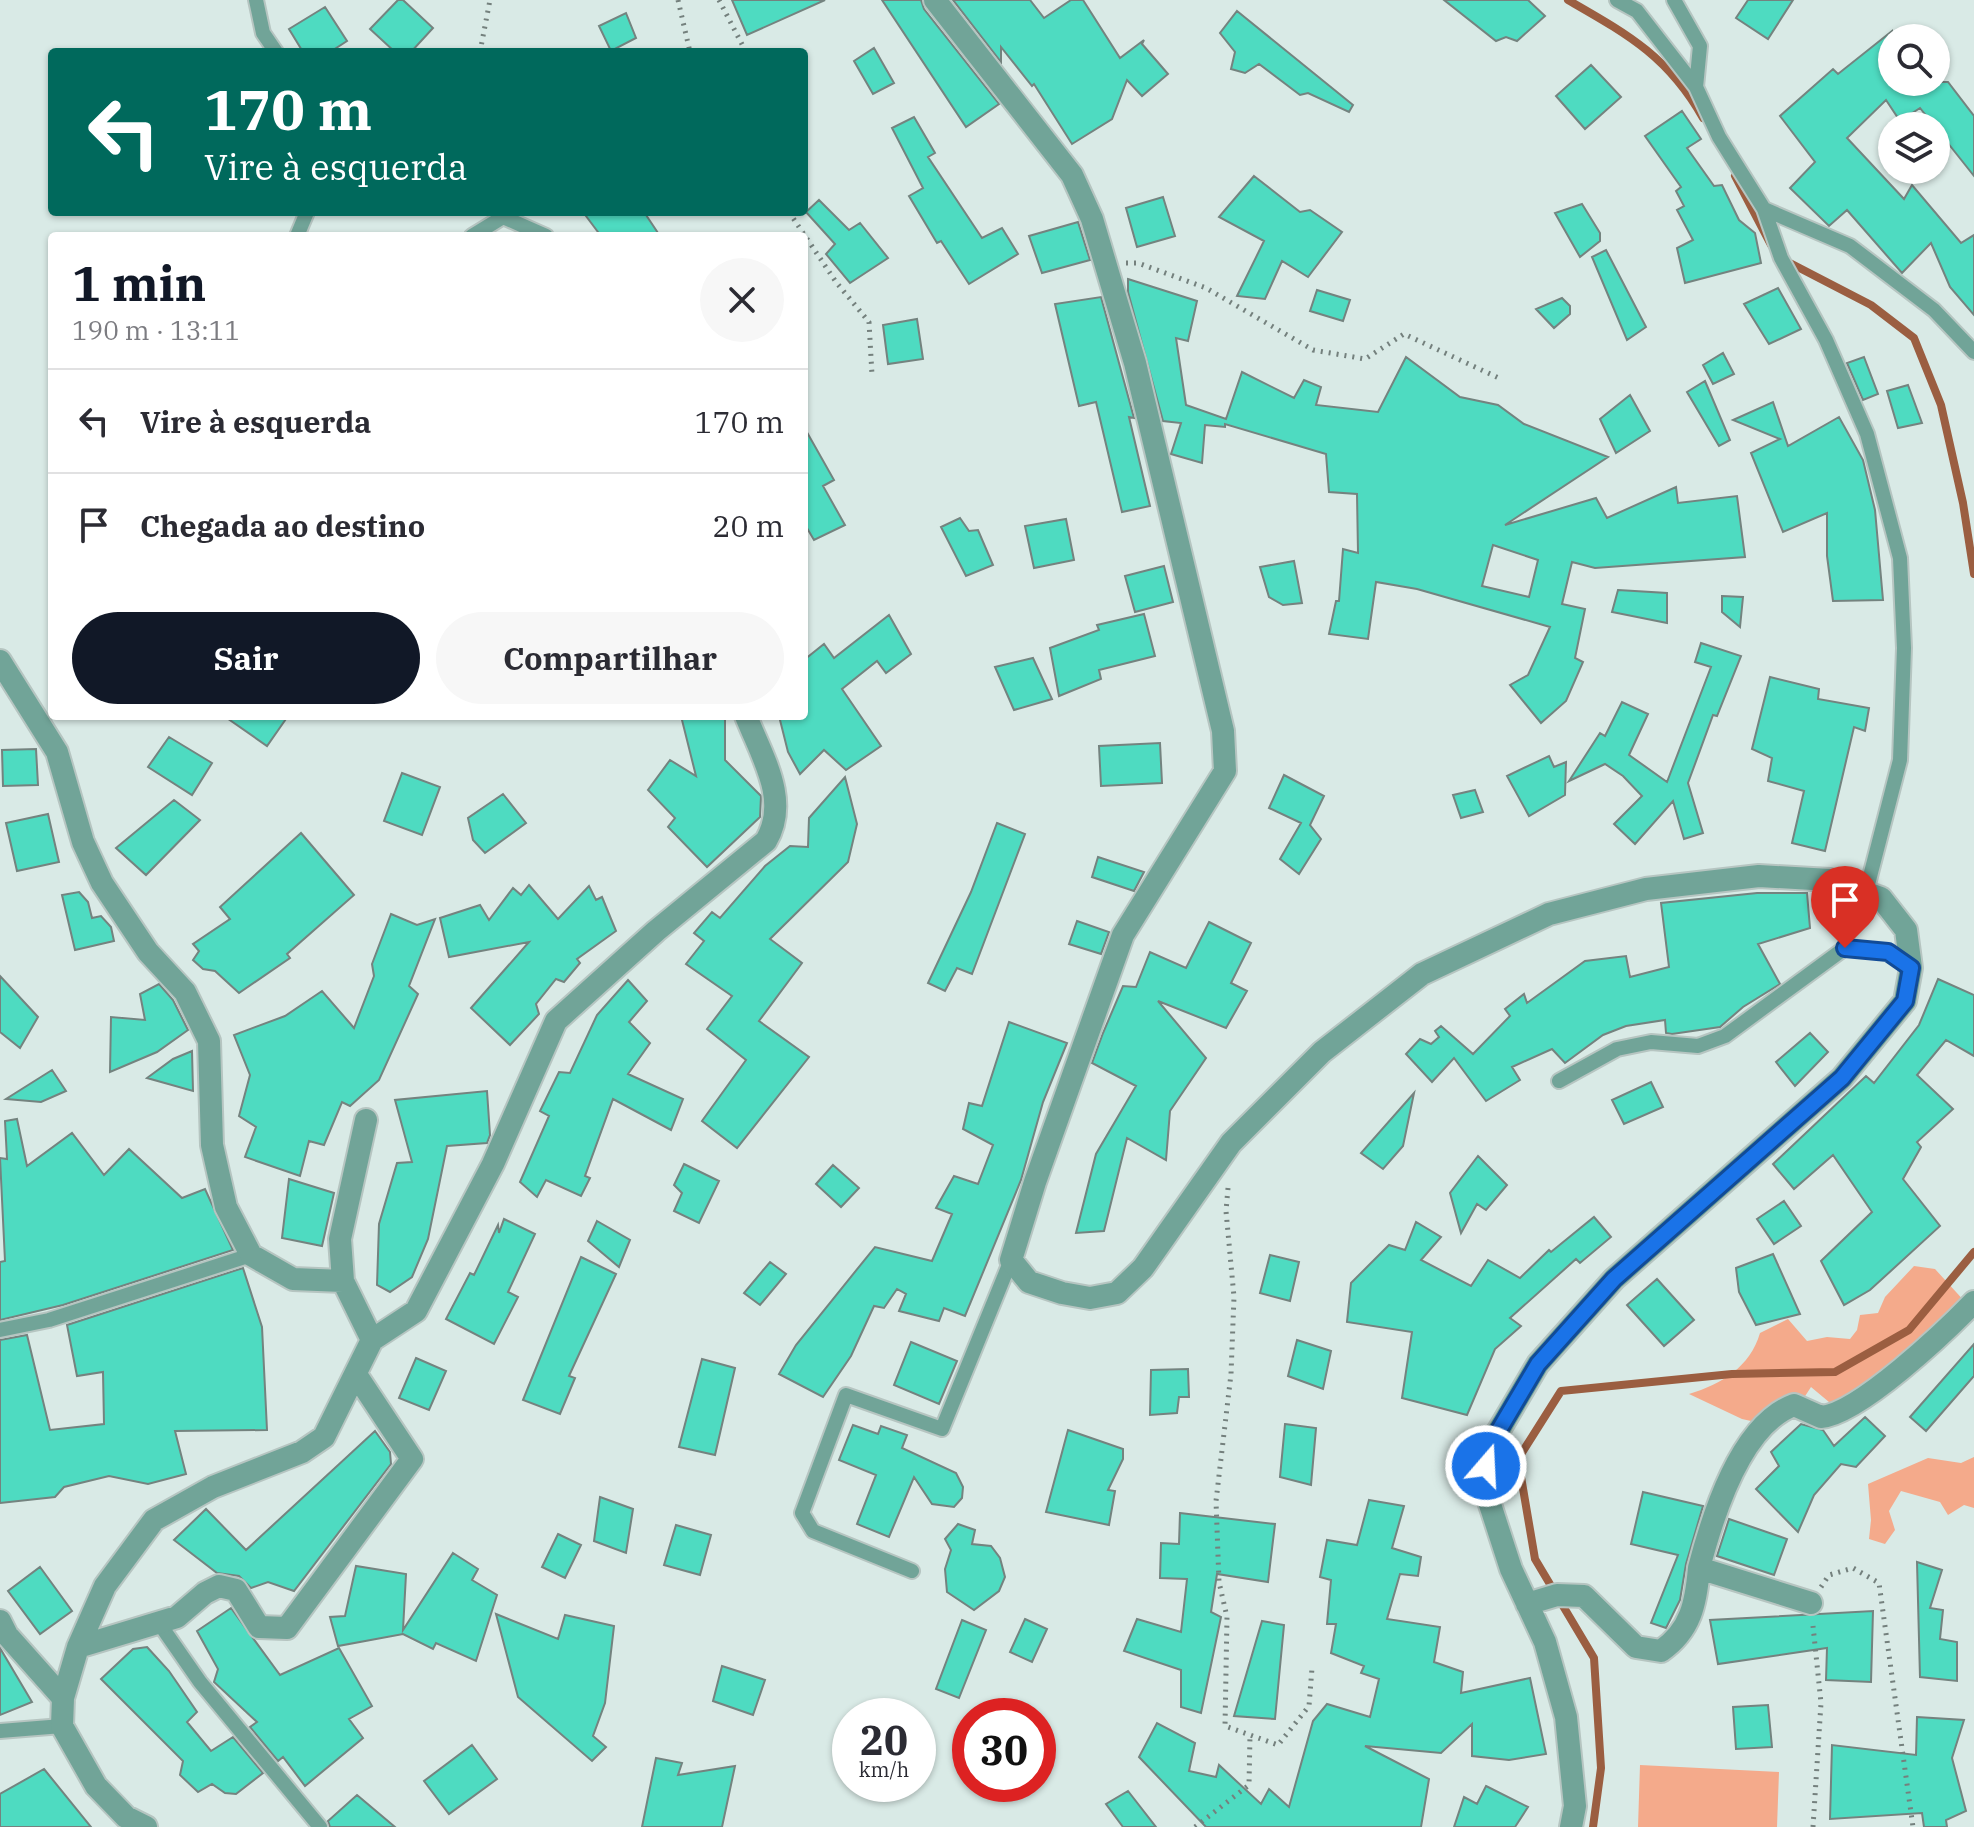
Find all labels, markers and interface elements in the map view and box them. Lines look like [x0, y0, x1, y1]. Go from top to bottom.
map controls [1878, 24, 1950, 184]
button: search [1878, 24, 1950, 96]
text: 170 m [204, 73, 372, 145]
icon: left [72, 80, 176, 184]
button: layers [1878, 112, 1950, 184]
text: Vire à esquerda [204, 143, 468, 190]
text: 1 min [72, 252, 206, 314]
button: close [700, 258, 784, 342]
text: 190 m · 13:11 [72, 313, 240, 347]
icon: left [72, 399, 116, 443]
text: Vire à esquerda [140, 402, 371, 441]
text: 170 m [694, 402, 784, 441]
icon: arrive [72, 503, 116, 547]
text: Chegada ao destino [140, 506, 425, 545]
text: 20 m [712, 506, 784, 545]
button: Sair [72, 612, 420, 704]
button: Compartilhar [436, 612, 784, 704]
pin [1811, 866, 1879, 948]
icon: arrive [1823, 878, 1867, 922]
position arrow [1444, 1424, 1528, 1508]
speed limit sign: 30 [952, 1698, 1056, 1802]
text: 20 [860, 1714, 908, 1766]
text: km/h [859, 1756, 909, 1783]

